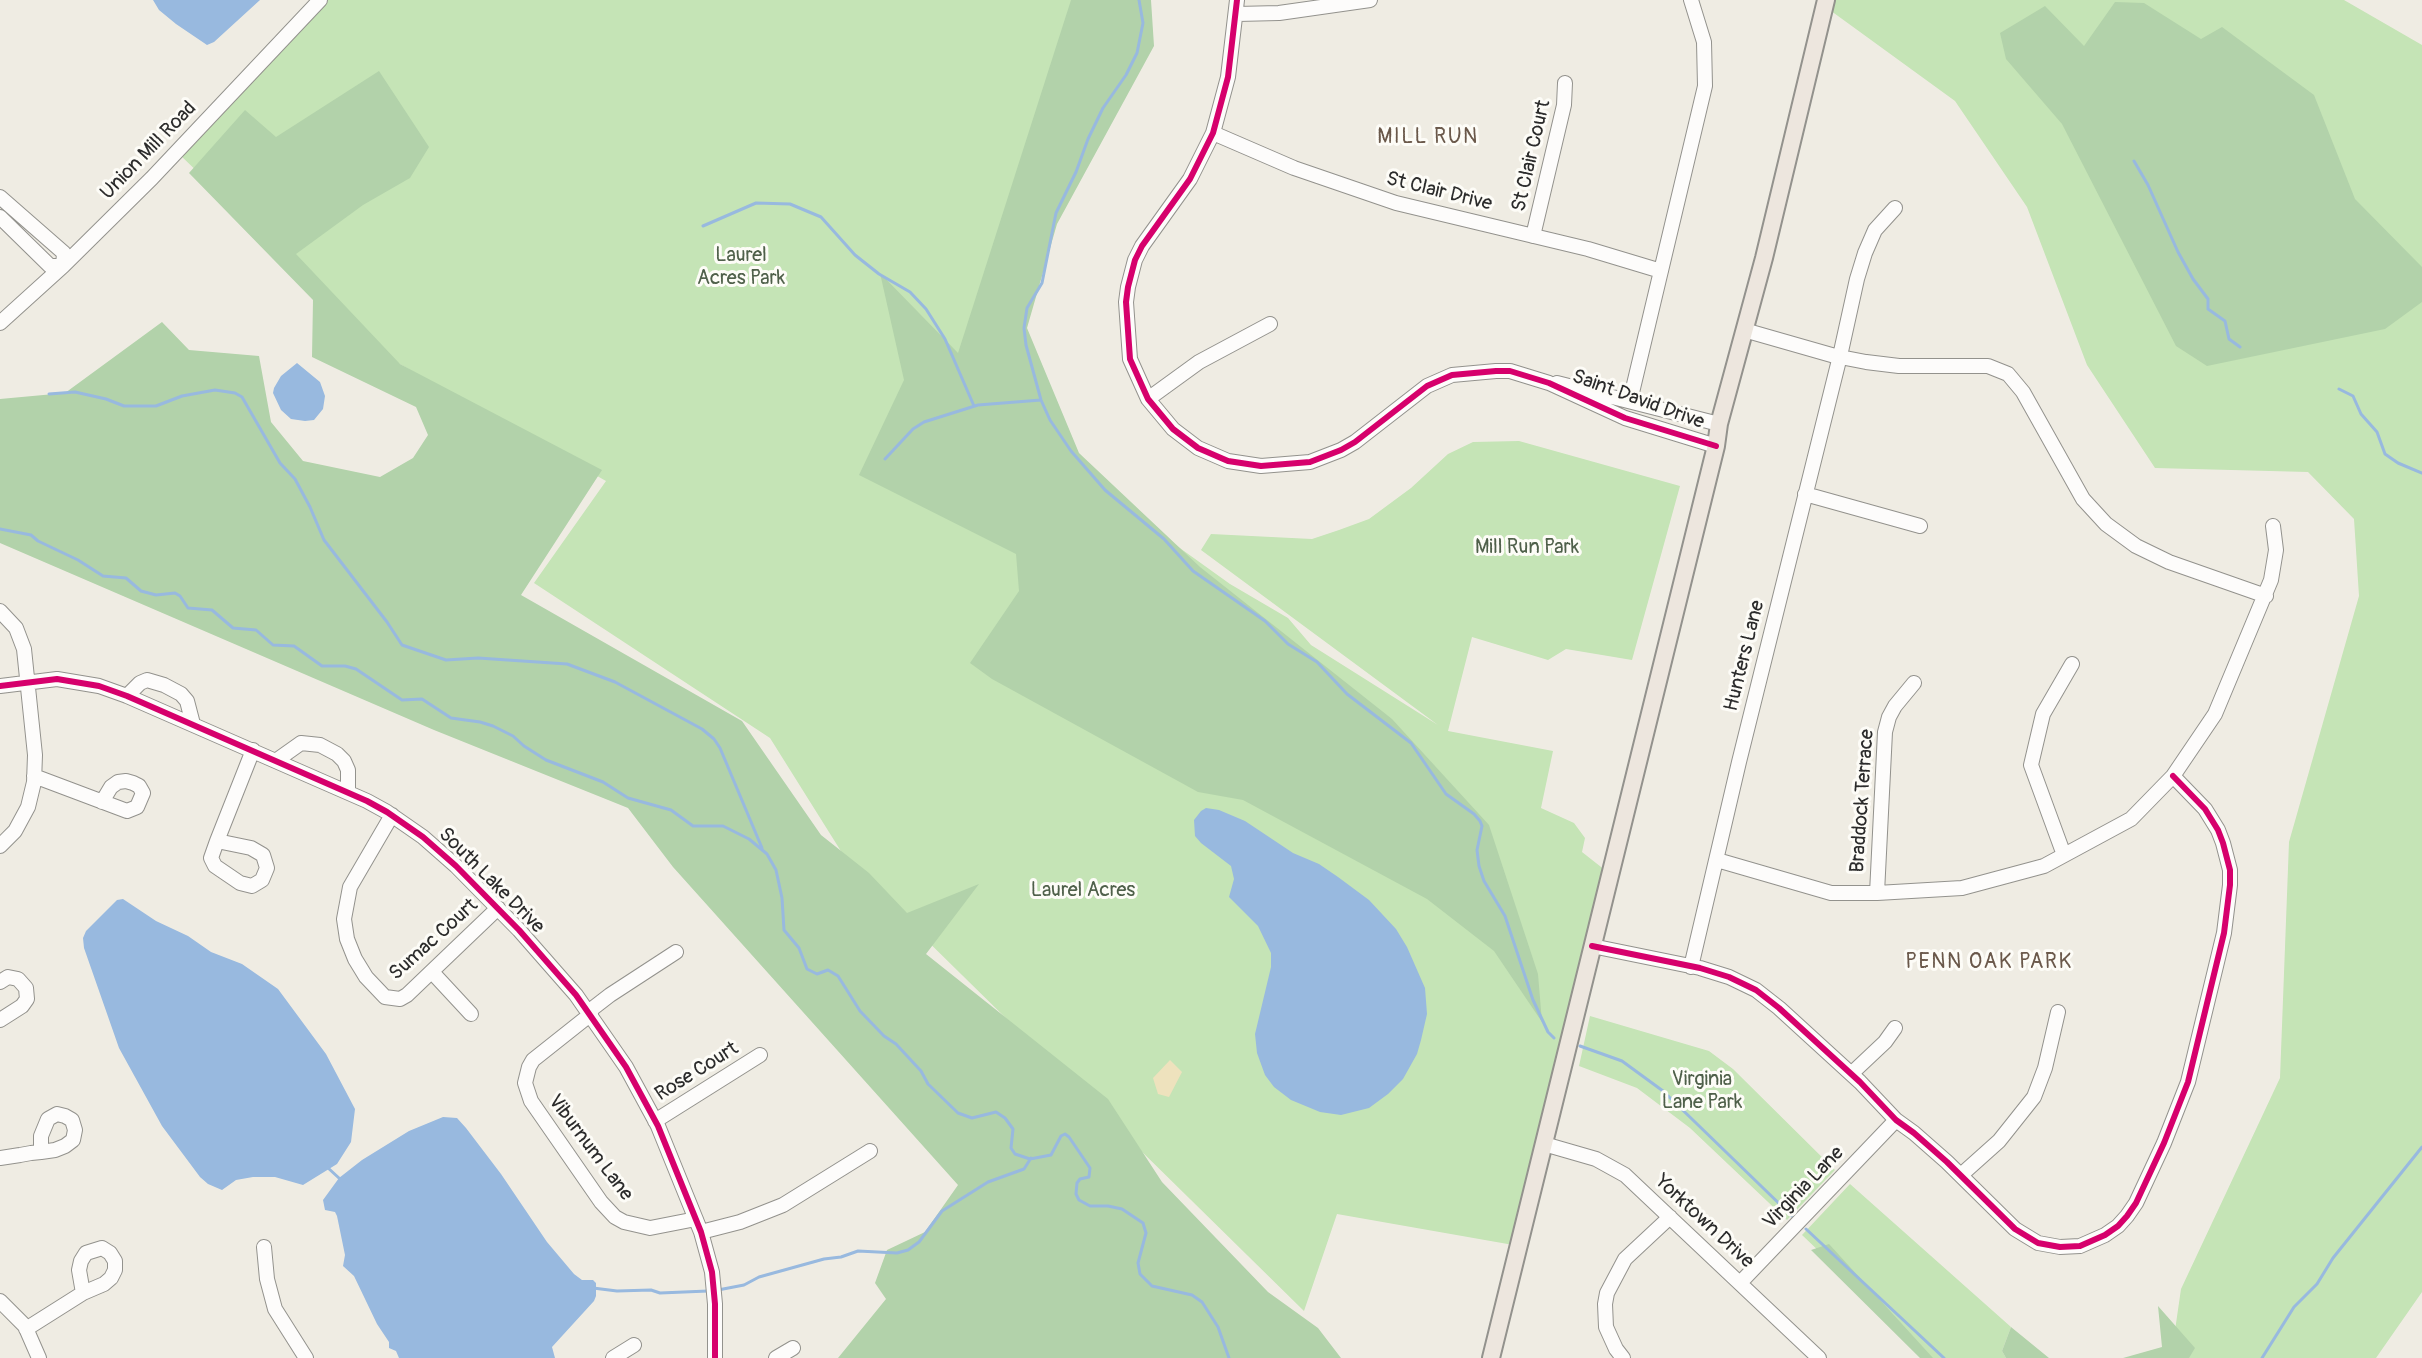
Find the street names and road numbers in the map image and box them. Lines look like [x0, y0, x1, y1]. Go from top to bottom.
street label: Union Mill Road [96, 97, 202, 205]
street label: St Clair Court [1508, 98, 1556, 214]
street label: St Clair Drive [1384, 167, 1494, 217]
street label: Saint David Drive [1569, 365, 1707, 435]
street label: Hunters Lane [1720, 598, 1770, 714]
street label: Braddock Terrace [1846, 728, 1880, 874]
street label: South Lake Drive [433, 823, 549, 939]
street label: Sumac Court [385, 894, 483, 986]
street label: Rose Court [651, 1037, 743, 1107]
street label: Viburnum Lane [542, 1090, 638, 1206]
street label: Virginia Lane [1759, 1142, 1849, 1234]
street label: Yorktown Drive [1650, 1170, 1758, 1274]

